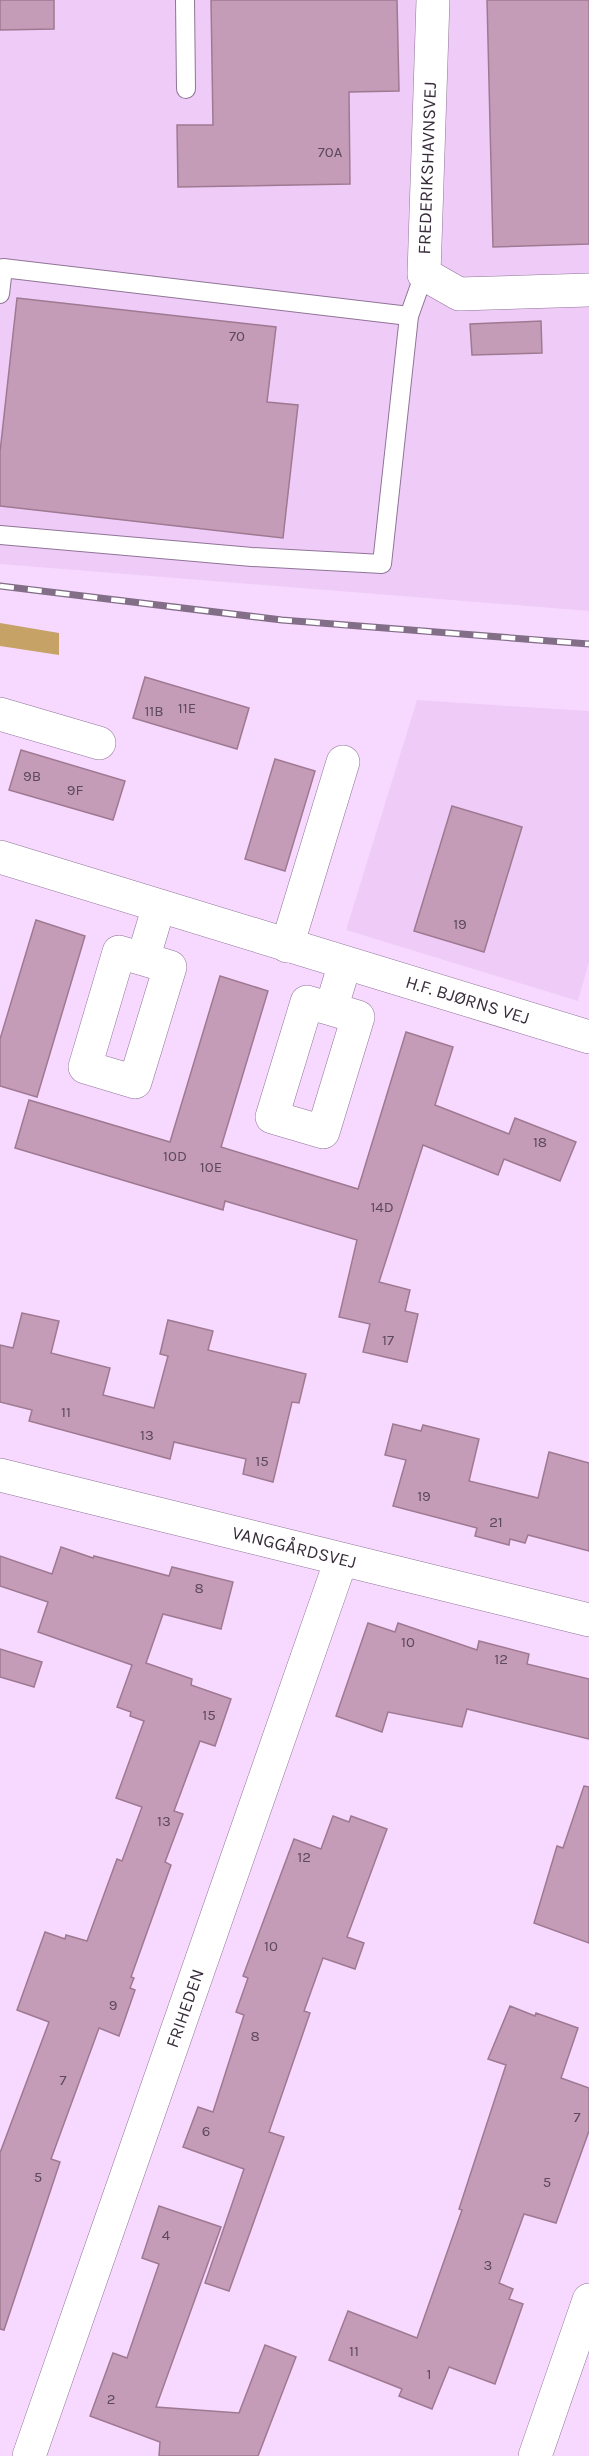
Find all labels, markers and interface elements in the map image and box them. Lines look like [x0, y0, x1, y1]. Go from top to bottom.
street label: FREDERIKSHAVNSVEJ [413, 81, 441, 255]
house number: 70A [318, 143, 343, 161]
house number: 70 [229, 327, 245, 345]
house number: 11E [178, 699, 196, 717]
house number: 11B [144, 702, 164, 720]
house number: 9B [23, 767, 41, 785]
house number: 9F [67, 781, 83, 799]
house number: 19 [453, 915, 467, 933]
street label: H.F. BJØRNS VEJ [403, 971, 532, 1029]
house number: 18 [533, 1133, 547, 1151]
house number: 10D [163, 1147, 187, 1165]
house number: 10E [200, 1158, 222, 1176]
house number: 14D [370, 1198, 394, 1216]
house number: 17 [382, 1331, 394, 1349]
house number: 11 [61, 1403, 71, 1421]
house number: 13 [140, 1426, 154, 1444]
house number: 15 [255, 1452, 269, 1470]
house number: 19 [417, 1487, 431, 1505]
house number: 21 [489, 1513, 503, 1531]
street label: VANGGÅRDSVEJ [230, 1522, 359, 1573]
house number: 8 [194, 1579, 204, 1597]
house number: 10 [401, 1633, 415, 1651]
house number: 12 [494, 1650, 508, 1668]
house number: 15 [202, 1706, 216, 1724]
house number: 13 [157, 1812, 171, 1830]
house number: 12 [297, 1848, 311, 1866]
house number: 10 [264, 1937, 278, 1955]
street label: FRIHEDEN [161, 1966, 209, 2051]
house number: 9 [109, 1996, 117, 2014]
house number: 8 [250, 2027, 260, 2045]
house number: 7 [59, 2071, 67, 2089]
house number: 7 [573, 2108, 581, 2126]
house number: 6 [202, 2122, 210, 2140]
house number: 5 [34, 2168, 42, 2186]
house number: 5 [543, 2173, 551, 2191]
house number: 4 [162, 2226, 171, 2244]
house number: 3 [484, 2256, 492, 2274]
house number: 11 [349, 2342, 359, 2360]
house number: 1 [427, 2365, 431, 2383]
house number: 2 [107, 2390, 115, 2408]

